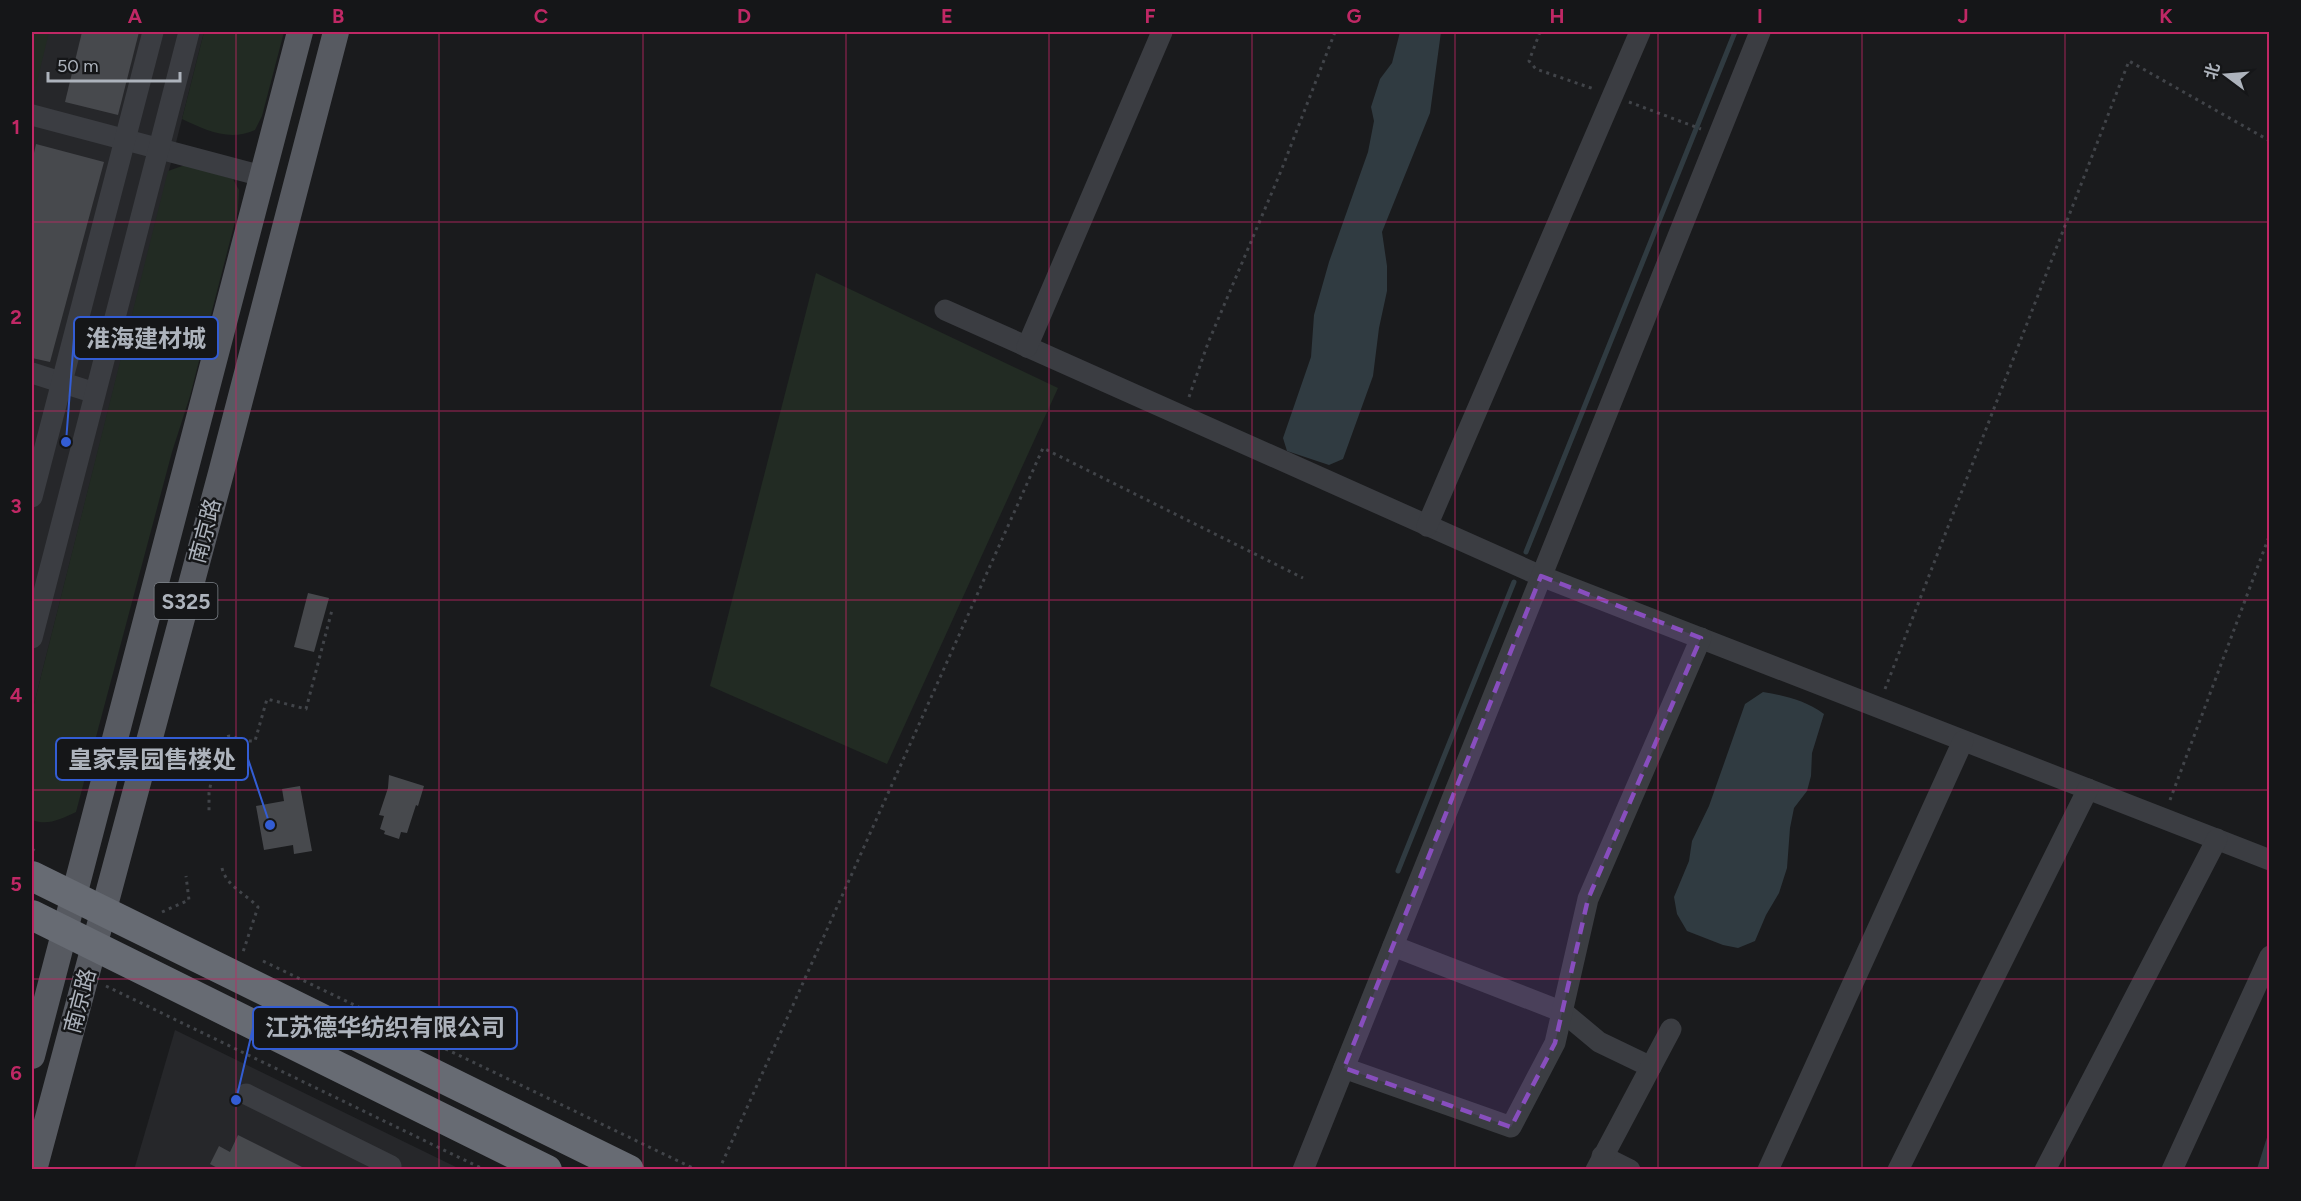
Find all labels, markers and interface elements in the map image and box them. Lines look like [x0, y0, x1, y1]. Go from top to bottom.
text: A [128, 4, 143, 28]
text: B [332, 4, 344, 28]
text: C [534, 4, 548, 28]
text: D [737, 4, 751, 28]
text: E [941, 4, 953, 28]
text: F [1144, 4, 1156, 28]
text: G [1347, 4, 1362, 28]
text: H [1550, 4, 1565, 28]
text: I [1757, 4, 1763, 28]
text: J [1957, 4, 1969, 28]
text: K [2159, 4, 2173, 28]
scale bar [48, 45, 180, 83]
north arrow [2196, 45, 2256, 105]
text: 50 m [57, 55, 99, 77]
text: 北 [2201, 61, 2223, 81]
text: 1 [12, 115, 20, 139]
text: 2 [10, 305, 22, 329]
callout: 淮海建材城 [74, 317, 218, 359]
text: 淮海建材城 [86, 324, 206, 353]
text: 3 [10, 494, 22, 518]
street label: 南京路 [183, 496, 227, 566]
road number: S325 [154, 583, 218, 619]
text: 4 [10, 683, 23, 707]
callout: 皇家景园售楼处 [56, 738, 248, 780]
text: 皇家景园售楼处 [68, 745, 236, 774]
text: 5 [10, 872, 22, 896]
street label: 南京路 [58, 966, 102, 1036]
callout: 江苏德华纺织有限公司 [253, 1007, 517, 1049]
text: 江苏德华纺织有限公司 [265, 1013, 505, 1042]
text: 6 [10, 1061, 22, 1085]

